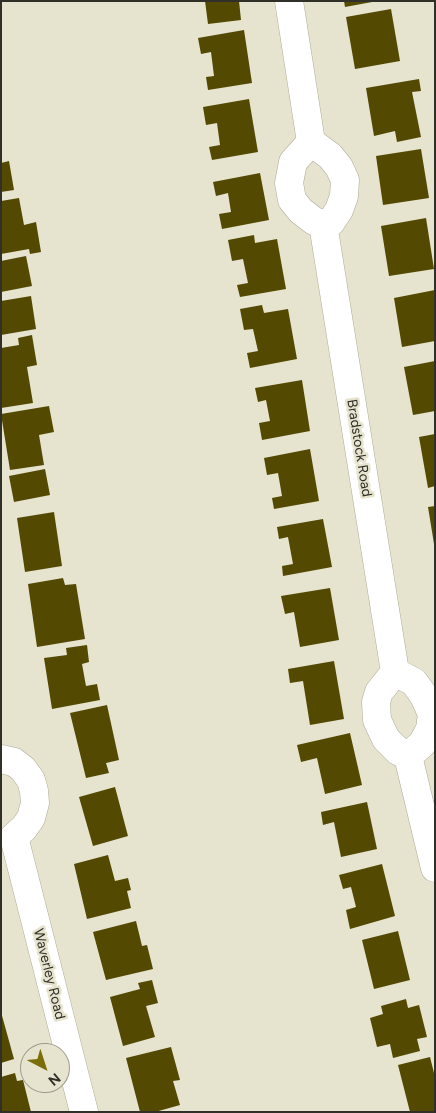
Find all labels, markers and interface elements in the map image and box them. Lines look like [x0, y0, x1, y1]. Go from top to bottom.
street label: Bradstock Road [343, 398, 375, 498]
street label: Waverley Road [30, 927, 68, 1021]
north arrow [20, 1043, 70, 1093]
text: N [45, 1069, 64, 1089]

